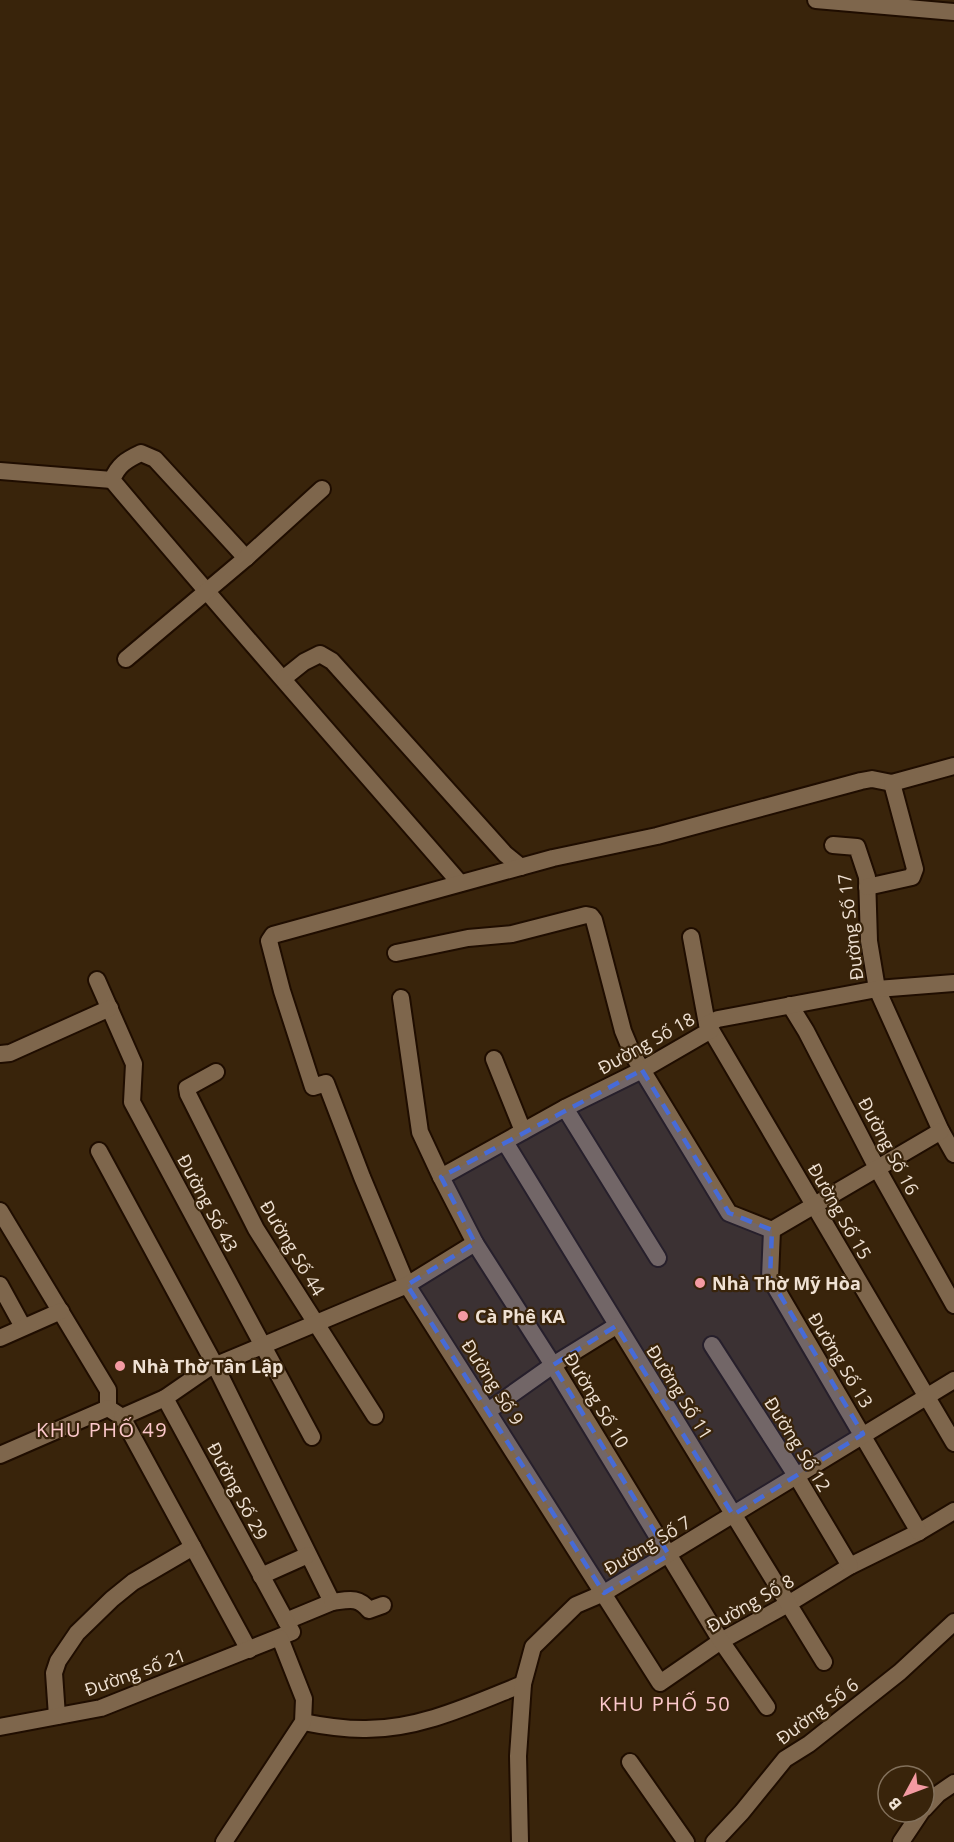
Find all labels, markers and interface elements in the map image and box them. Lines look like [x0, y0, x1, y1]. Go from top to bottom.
street label: Đường Số 17 [832, 872, 868, 982]
street label: Đường Số 18 [593, 1006, 699, 1080]
street label: Đường Số 16 [853, 1093, 925, 1199]
street label: Đường Số 43 [172, 1150, 244, 1256]
street label: Đường Số 15 [803, 1158, 877, 1264]
street label: Đường Số 44 [255, 1196, 331, 1300]
place label: Nhà Thờ Mỹ Hòa [712, 1271, 861, 1295]
marker: Nhà Thờ Mỹ Hòa [693, 1276, 707, 1290]
place label: Cà Phê KA [475, 1304, 565, 1328]
street label: Đường Số 13 [803, 1308, 879, 1412]
marker: Cà Phê KA [456, 1309, 470, 1323]
street label: Đường Số 9 [456, 1335, 530, 1429]
street label: Đường Số 11 [641, 1340, 719, 1444]
street label: Đường Số 10 [559, 1348, 635, 1452]
place label: Nhà Thờ Tân Lập [132, 1354, 283, 1378]
marker: Nhà Thờ Tân Lập [113, 1359, 127, 1373]
street label: Đường Số 12 [759, 1392, 837, 1496]
district label: KHU PHỐ 49 [36, 1416, 168, 1443]
street label: Đường Số 29 [202, 1438, 274, 1544]
street label: Đường Số 7 [599, 1510, 695, 1580]
street label: Đường Số 8 [702, 1568, 798, 1638]
street label: Đường số 21 [81, 1643, 189, 1701]
street label: Đường Số 6 [771, 1672, 863, 1750]
district label: KHU PHỐ 50 [599, 1690, 731, 1717]
north arrow [876, 1764, 936, 1824]
text: B [883, 1793, 907, 1815]

